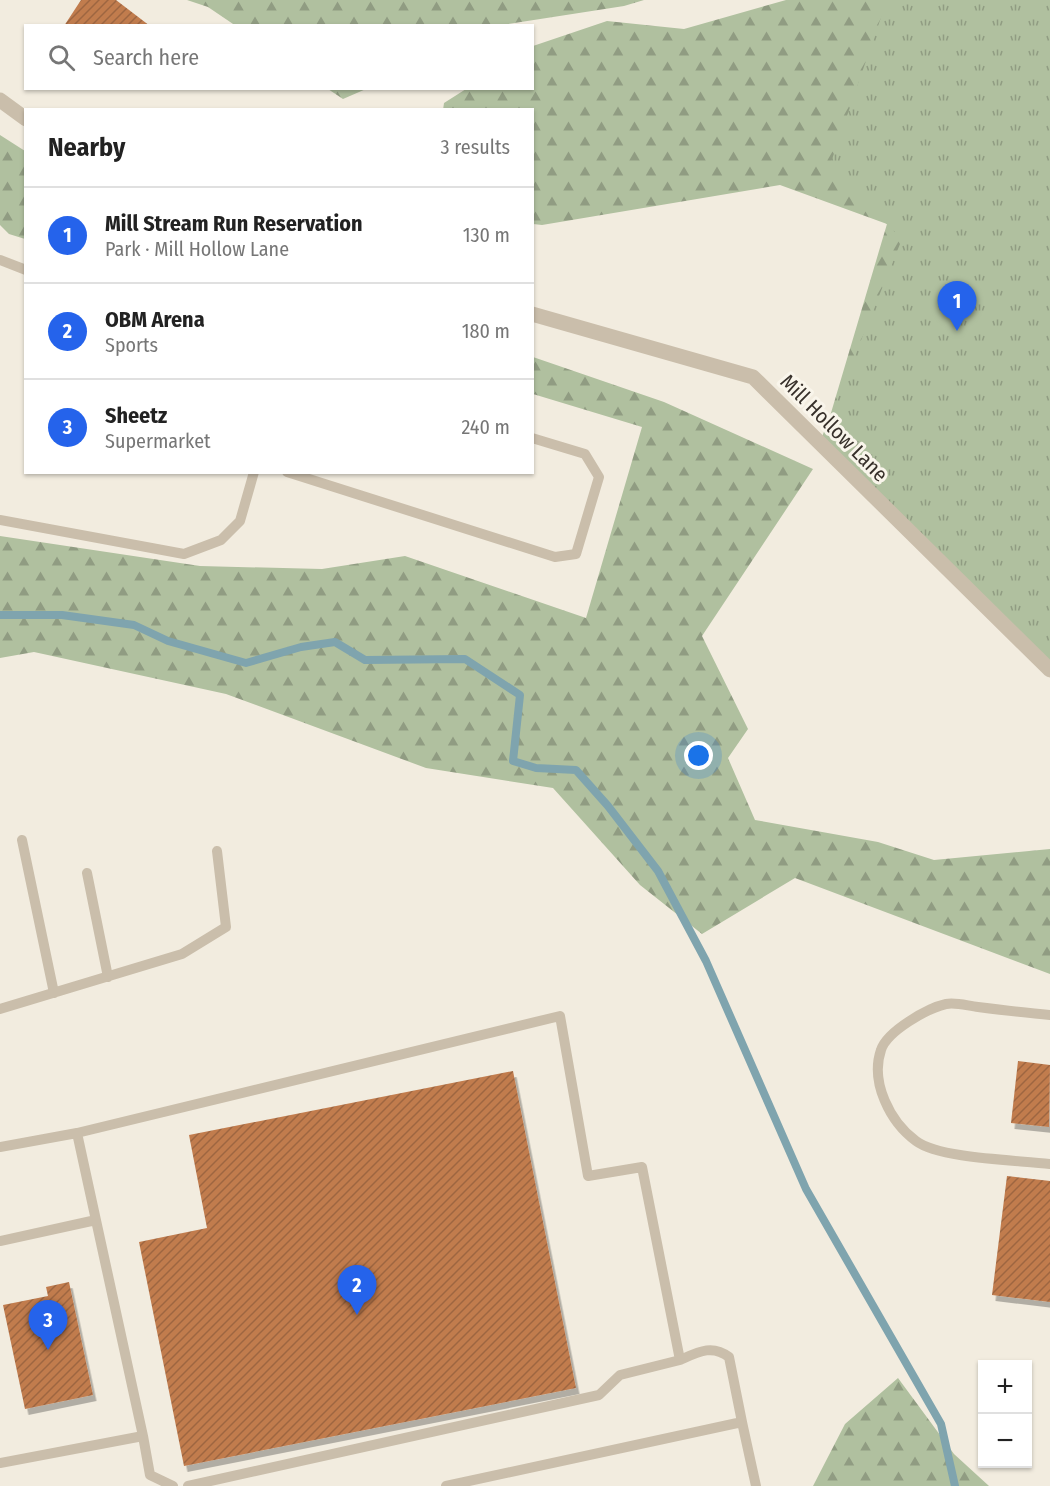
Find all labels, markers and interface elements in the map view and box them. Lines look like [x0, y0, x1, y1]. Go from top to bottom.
search box [24, 24, 534, 90]
icon: search [45, 41, 78, 74]
text: Search here [93, 44, 199, 71]
text: Nearby [48, 132, 125, 163]
text: 3 results [441, 135, 510, 159]
text: Mill Stream Run Reservation [105, 210, 363, 237]
text: 1 [63, 223, 72, 247]
text: 130 m [463, 223, 510, 247]
text: Park · Mill Hollow Lane [105, 237, 289, 261]
pin: 1 [938, 282, 976, 331]
text: OBM Arena [105, 306, 205, 333]
text: 2 [63, 319, 72, 343]
text: 180 m [462, 319, 510, 343]
text: Sports [105, 333, 158, 357]
street label: Mill Hollow Lane [775, 369, 893, 487]
text: Sheetz [105, 402, 167, 429]
text: 3 [63, 415, 72, 439]
text: 240 m [461, 415, 510, 439]
text: Supermarket [105, 429, 211, 453]
your location [684, 741, 713, 770]
pin: 2 [338, 1266, 376, 1315]
pin: 3 [28, 1300, 68, 1350]
map controls [978, 1360, 1032, 1468]
button: + [978, 1360, 1032, 1414]
button: − [978, 1414, 1032, 1468]

